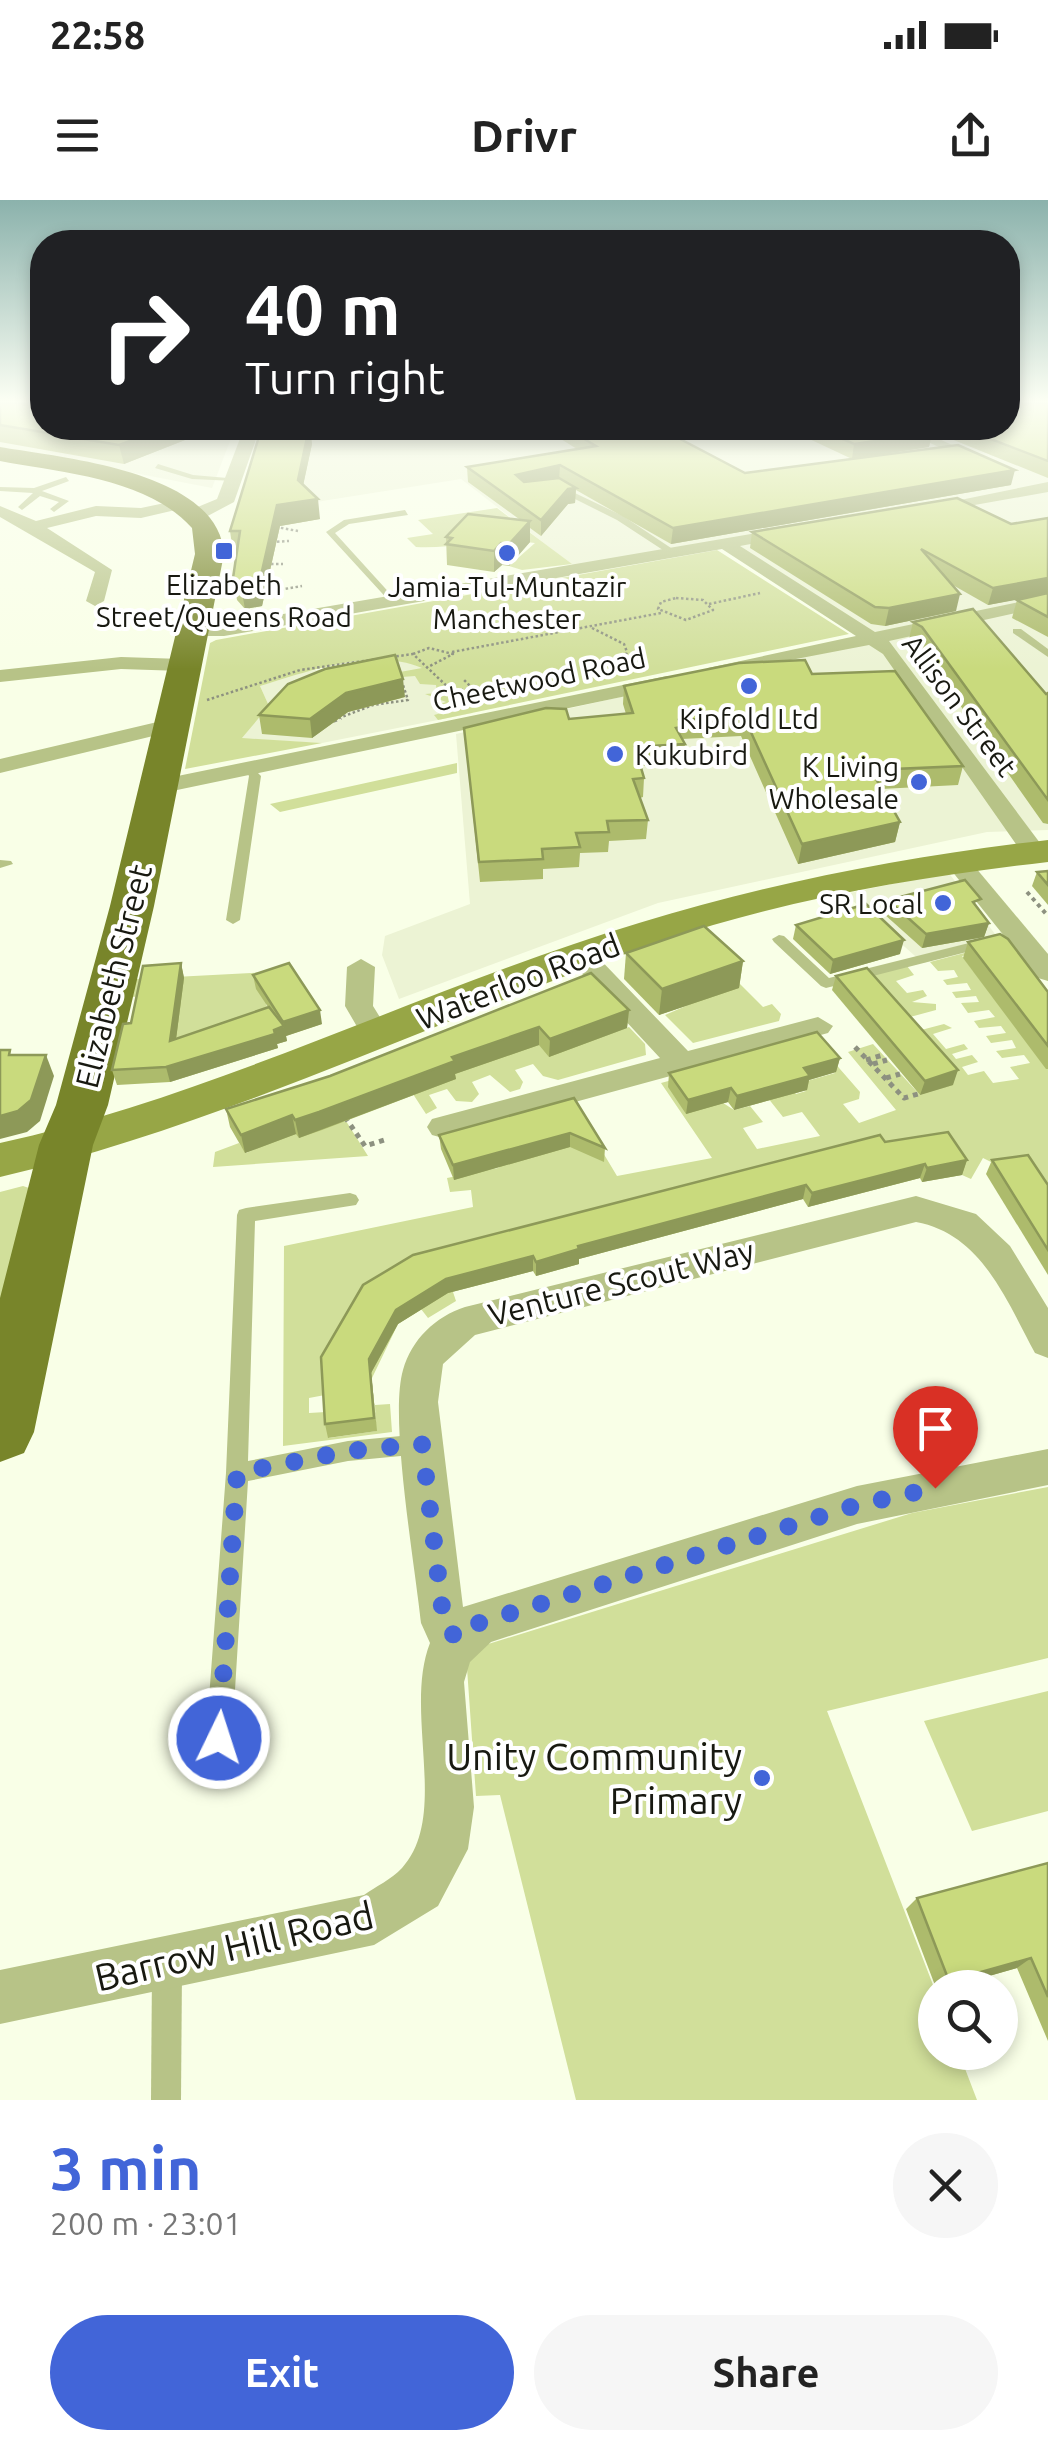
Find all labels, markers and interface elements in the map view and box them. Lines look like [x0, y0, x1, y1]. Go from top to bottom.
text: 22:58 [50, 14, 145, 56]
icon: menu [50, 108, 105, 163]
icon: share [943, 108, 998, 163]
text: Drivr [471, 110, 577, 161]
icon: right [80, 270, 210, 400]
text: 40 m [245, 270, 401, 348]
text: Turn right [245, 352, 445, 403]
marker: Elizabeth Street/Queens Road [213, 540, 235, 562]
marker: Jamia-Tul-Muntazir Manchester [496, 542, 518, 564]
place label: Elizabeth Street/Queens Road [96, 569, 352, 632]
place label: Jamia-Tul-Muntazir Manchester [388, 571, 627, 634]
street label: Allison Street [897, 628, 1023, 782]
street label: Cheetwood Road [430, 641, 648, 717]
marker: Kipfold Ltd [738, 675, 760, 697]
place label: Kipfold Ltd [679, 703, 819, 734]
place label: Kukubird [635, 739, 748, 770]
marker: Kukubird [604, 743, 626, 765]
place label: K Living Wholesale [769, 751, 899, 814]
marker: K Living Wholesale [908, 771, 930, 793]
street label: Elizabeth Street [68, 860, 158, 1092]
place label: SR Local [819, 888, 923, 919]
marker: SR Local [932, 892, 954, 914]
street label: Waterloo Road [411, 926, 625, 1036]
street label: Venture Scout Way [485, 1232, 757, 1332]
pin [893, 1386, 978, 1489]
icon: arrive [908, 1401, 963, 1456]
position arrow [167, 1686, 271, 1790]
place label: Unity Community Primary [446, 1735, 742, 1821]
marker: Unity Community Primary [751, 1767, 773, 1789]
street label: Barrow Hill Road [91, 1894, 377, 1998]
map controls [918, 1970, 1018, 2070]
button: search [918, 1970, 1018, 2070]
button: close [893, 2133, 998, 2238]
text: 3 min [50, 2134, 202, 2201]
text: 200 m · 23:01 [50, 2205, 242, 2241]
button: Exit [50, 2315, 514, 2430]
button: Share [534, 2315, 998, 2430]

